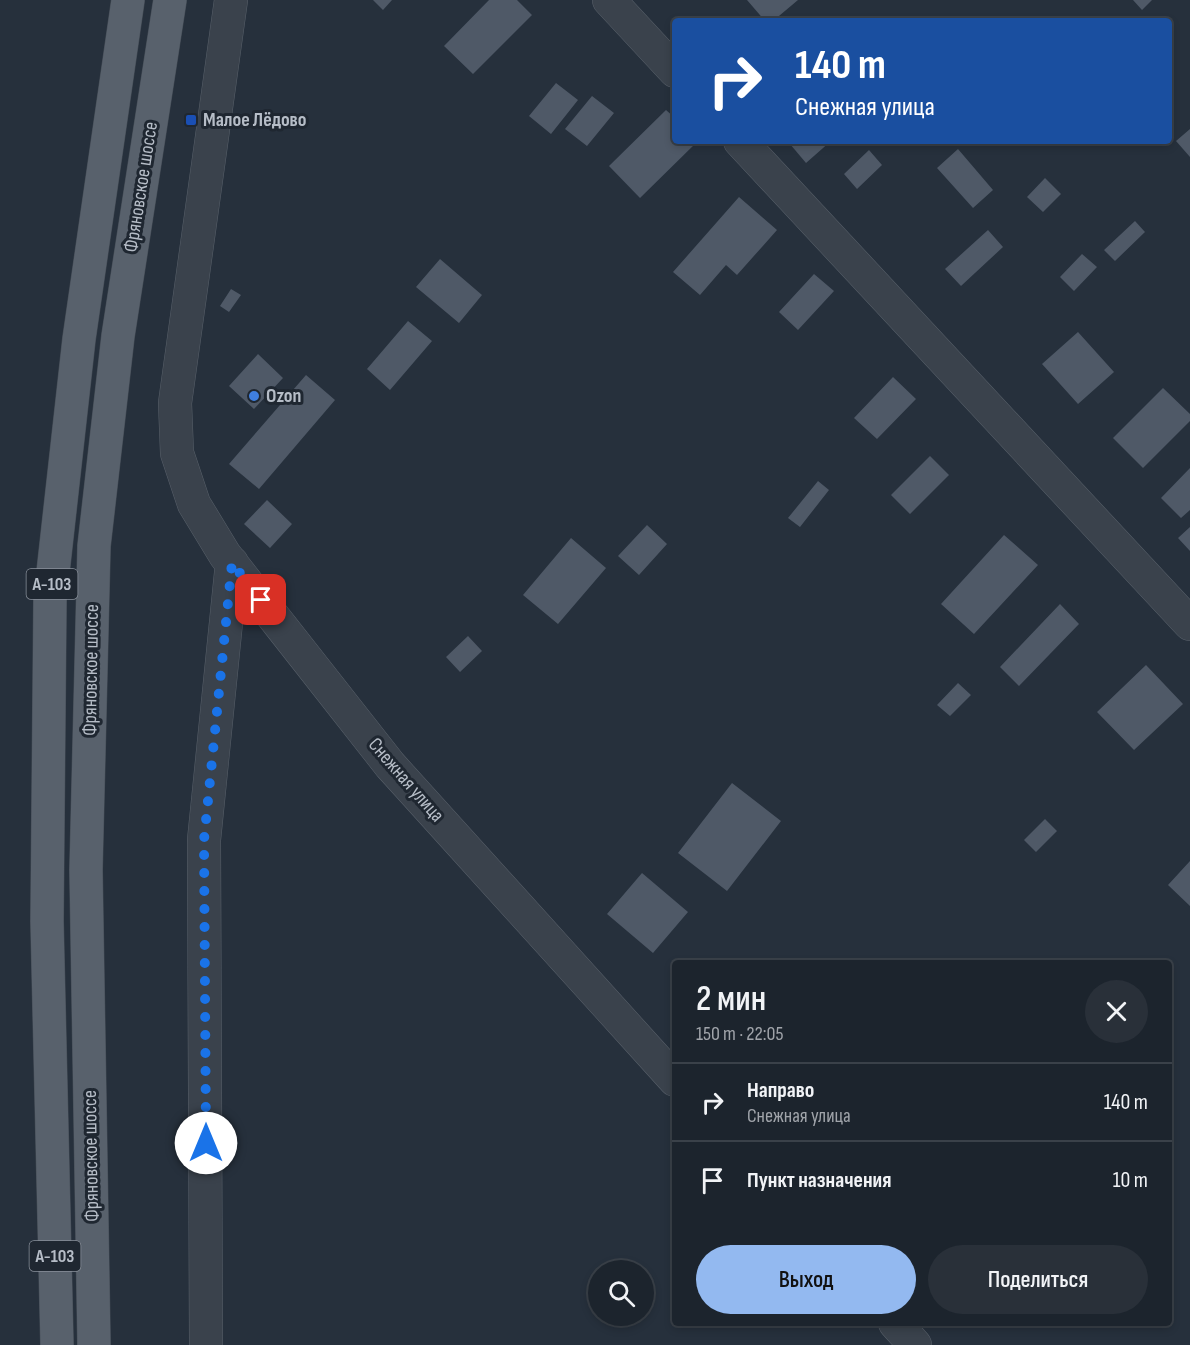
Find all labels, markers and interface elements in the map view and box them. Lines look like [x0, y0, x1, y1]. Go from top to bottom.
text: 140 m [795, 40, 886, 91]
icon: right [696, 42, 774, 120]
text: Снежная улица [795, 91, 935, 123]
place label: Малое Лёдово [203, 108, 306, 132]
marker: Малое Лёдово [184, 113, 198, 127]
street label: Фряновское шоссе [119, 120, 163, 254]
place label: Ozon [266, 384, 301, 408]
marker: Ozon [247, 389, 261, 403]
road number: А-103 [26, 569, 78, 599]
pin [235, 574, 286, 625]
icon: arrive [244, 583, 277, 616]
street label: Фряновское шоссе [78, 604, 104, 736]
street label: Снежная улица [363, 733, 449, 827]
text: 2 мин [696, 978, 766, 1021]
button: close [1085, 980, 1148, 1043]
text: 150 m · 22:05 [696, 1022, 784, 1046]
text: Направо [747, 1077, 814, 1104]
icon: right [696, 1086, 729, 1119]
text: 140 m [1104, 1089, 1148, 1116]
street label: Фряновское шоссе [78, 1090, 104, 1222]
text: Снежная улица [747, 1104, 851, 1128]
position arrow [174, 1111, 238, 1175]
icon: arrive [696, 1164, 729, 1197]
text: Пункт назначения [747, 1167, 891, 1194]
text: 10 m [1113, 1167, 1148, 1194]
road number: А-103 [29, 1241, 80, 1271]
button: Выход [696, 1245, 916, 1314]
button: Поделиться [928, 1245, 1148, 1314]
map controls [588, 1260, 654, 1326]
button: search [588, 1260, 654, 1326]

